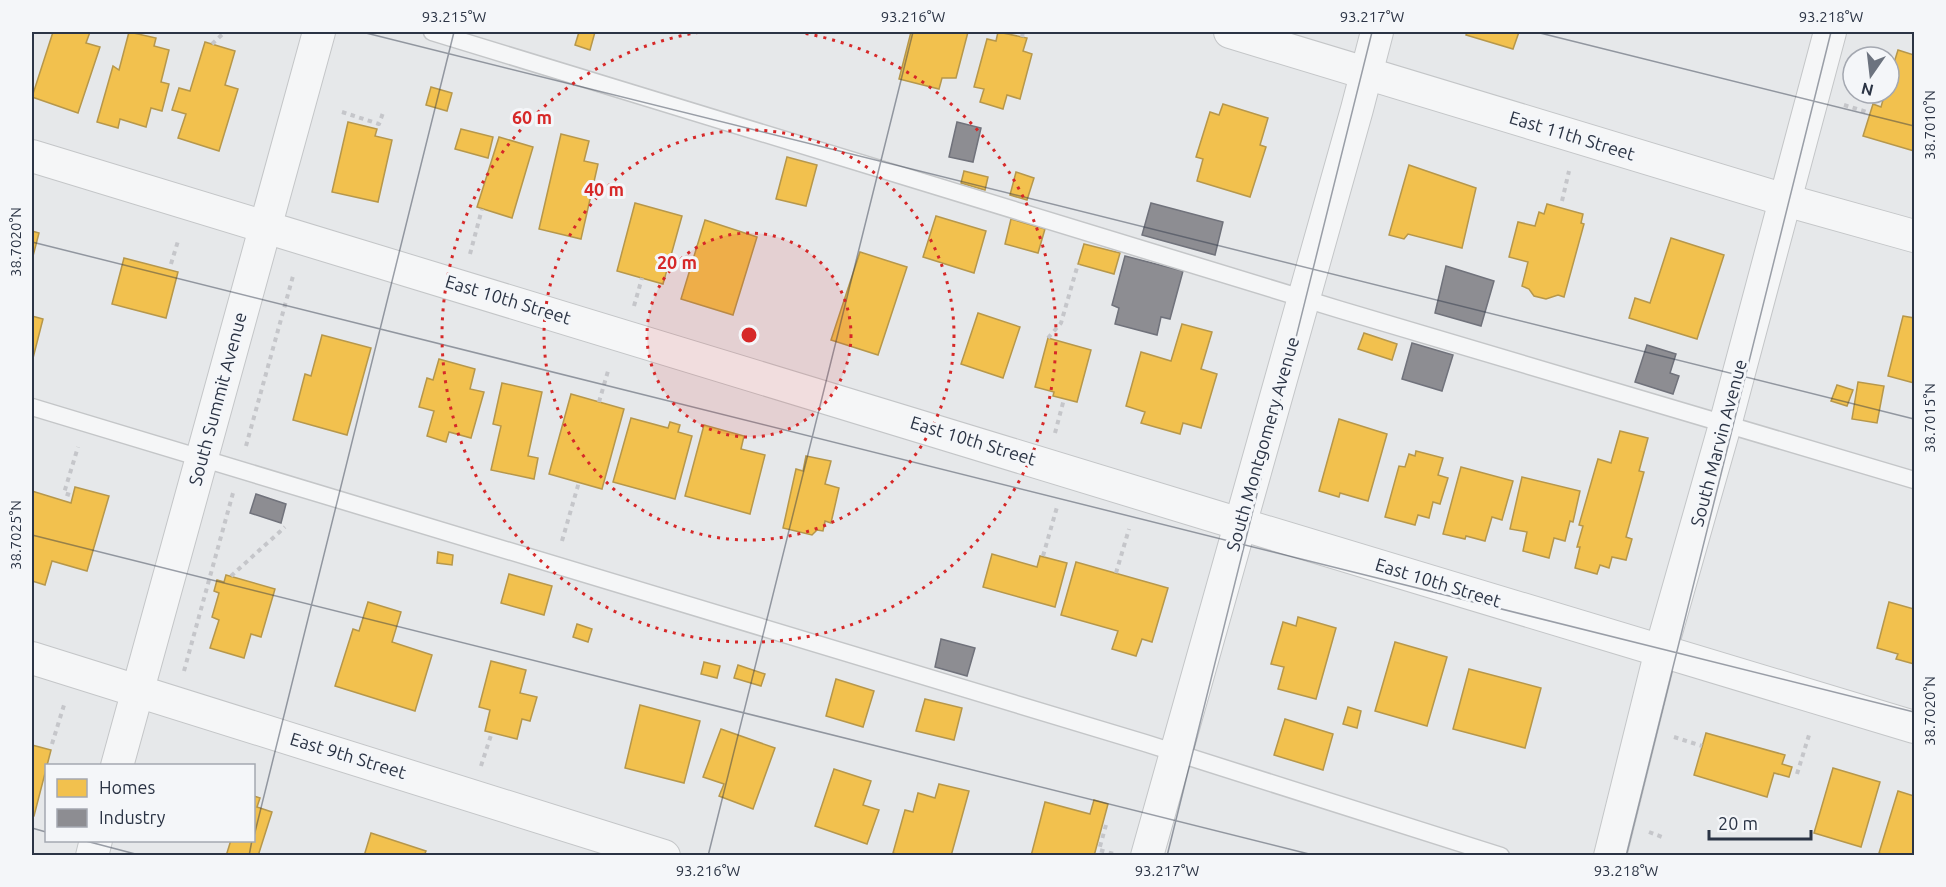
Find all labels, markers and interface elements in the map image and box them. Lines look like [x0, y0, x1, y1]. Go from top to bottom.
text: 93.215°W [422, 8, 486, 25]
text: 93.216°W [881, 8, 945, 25]
text: 93.217°W [1340, 8, 1404, 25]
text: 93.218°W [1799, 8, 1863, 25]
north arrow [1841, 45, 1901, 105]
text: N [1859, 79, 1875, 100]
text: 38.7010°N [1921, 90, 1938, 160]
street label: East 11th Street [1507, 106, 1638, 164]
text: 60 m [512, 107, 552, 127]
text: 40 m [584, 179, 624, 199]
text: 38.7020°N [7, 207, 24, 277]
text: 20 m [657, 252, 697, 272]
street label: East 10th Street [443, 270, 574, 328]
street label: South Summit Avenue [184, 310, 250, 488]
centre of rings [739, 325, 759, 345]
street label: South Montgomery Avenue [1222, 334, 1302, 553]
street label: South Marvin Avenue [1686, 357, 1750, 528]
text: 38.7015°N [1921, 383, 1938, 453]
street label: East 10th Street [908, 411, 1039, 469]
text: 38.7025°N [7, 500, 24, 570]
street label: East 10th Street [1373, 553, 1504, 611]
text: 38.7020°N [1921, 676, 1938, 746]
street label: East 9th Street [288, 728, 409, 782]
legend [45, 764, 255, 842]
text: Homes [99, 777, 156, 797]
scale bar [1709, 803, 1811, 841]
text: Industry [99, 807, 166, 827]
text: 20 m [1718, 813, 1758, 833]
text: 93.216°W [676, 862, 740, 879]
text: 93.217°W [1135, 862, 1199, 879]
text: 93.218°W [1594, 862, 1658, 879]

